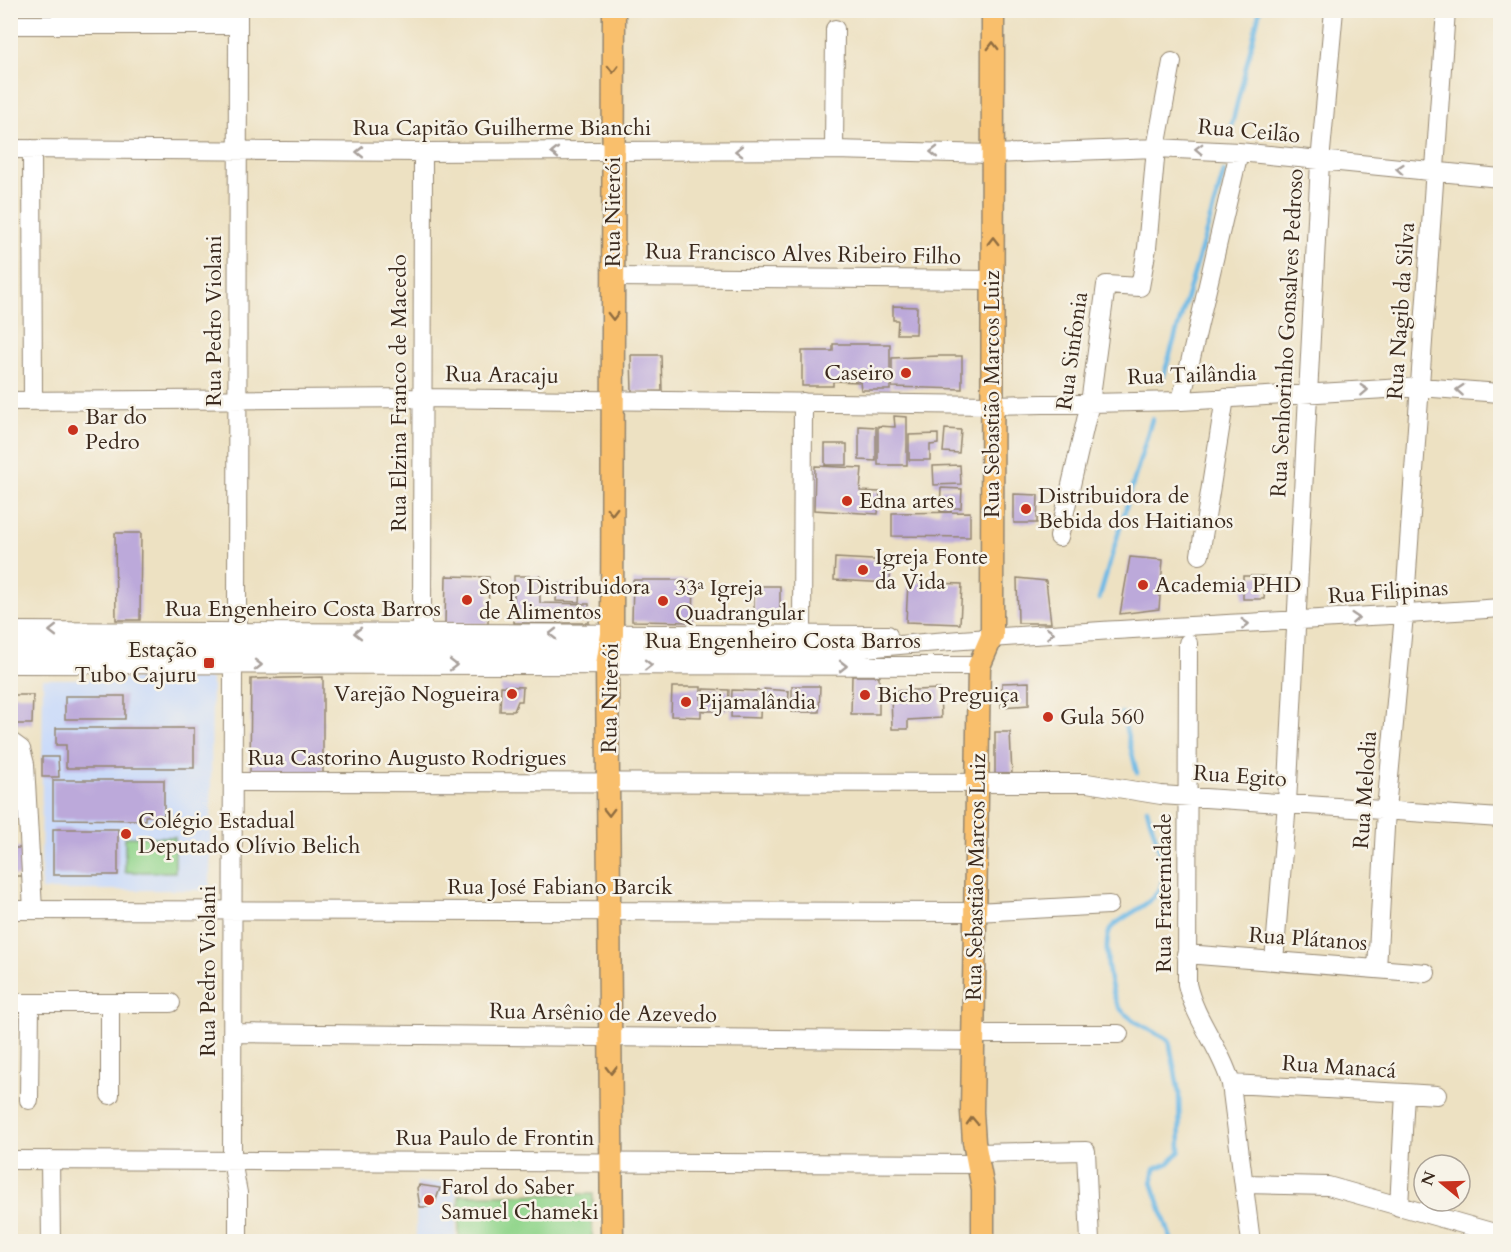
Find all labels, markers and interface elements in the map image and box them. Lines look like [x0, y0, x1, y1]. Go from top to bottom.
one-way arrow [987, 42, 999, 51]
one-way arrow [607, 64, 620, 73]
street label: Rua Ceilão [1196, 112, 1302, 150]
street label: Rua Capitão Guilherme Bianchi [353, 113, 651, 143]
one-way arrow [1194, 143, 1203, 156]
one-way arrow [355, 145, 364, 158]
one-way arrow [735, 145, 744, 157]
one-way arrow [930, 146, 939, 159]
one-way arrow [550, 147, 559, 159]
street label: Rua Niterói [598, 157, 628, 267]
one-way arrow [1396, 163, 1405, 176]
street label: Rua Senhorinho Gonsalves Pedroso [1263, 168, 1311, 498]
street label: Rua Nagib da Silva [1380, 221, 1422, 401]
street label: Rua Pedro Violani [199, 235, 229, 407]
street label: Rua Francisco Alves Ribeiro Filho [645, 236, 961, 272]
one-way arrow [987, 237, 999, 246]
street label: Rua Elzina Franco de Macedo [384, 254, 414, 532]
street label: Rua Sebastião Marcos Luiz [977, 270, 1007, 518]
street label: Rua Sinfonia [1049, 289, 1095, 412]
one-way arrow [607, 312, 619, 321]
place label: Caseiro [824, 358, 894, 388]
street label: Rua Tailândia [1127, 358, 1258, 392]
street label: Rua Aracaju [445, 359, 559, 391]
marker: Caseiro [899, 366, 913, 380]
one-way arrow [1360, 384, 1369, 397]
one-way arrow [1456, 384, 1465, 397]
place label: Bar do Pedro [85, 402, 147, 457]
marker: Bar do Pedro [66, 423, 80, 437]
place label: Distribuidora de Bebida dos Haitianos [1038, 481, 1233, 536]
place label: Edna artes [859, 486, 954, 516]
marker: Edna artes [840, 494, 854, 508]
marker: Distribuidora de Bebida dos Haitianos [1019, 502, 1033, 516]
one-way arrow [606, 507, 618, 516]
place label: Igreja Fonte da Vida [875, 542, 988, 597]
marker: Igreja Fonte da Vida [856, 563, 870, 577]
place label: Academia PHD [1155, 570, 1301, 600]
place label: Stop Distribuidora de Alimentos [479, 572, 651, 627]
place label: 33ª Igreja Quadrangular [675, 573, 806, 628]
street label: Rua Filipinas [1327, 573, 1449, 611]
marker: Academia PHD [1136, 578, 1150, 592]
marker: Stop Distribuidora de Alimentos [460, 593, 474, 607]
street label: Rua Engenheiro Costa Barros [165, 594, 441, 624]
marker: 33ª Igreja Quadrangular [656, 594, 670, 608]
one-way arrow [1350, 612, 1359, 625]
one-way arrow [1241, 618, 1250, 631]
one-way arrow [48, 625, 57, 637]
street label: Rua Engenheiro Costa Barros [645, 626, 921, 656]
one-way arrow [354, 627, 363, 639]
one-way arrow [1046, 627, 1055, 640]
one-way arrow [549, 628, 558, 640]
place label: Estação Tubo Cajuru [74, 635, 197, 690]
street label: Rua Niterói [594, 642, 626, 754]
marker: Estação Tubo Cajuru [202, 656, 216, 670]
one-way arrow [253, 659, 262, 671]
one-way arrow [448, 659, 457, 671]
one-way arrow [643, 659, 652, 671]
one-way arrow [838, 660, 847, 672]
place label: Varejão Nogueira [334, 679, 500, 709]
place label: Bicho Preguiça [877, 680, 1020, 710]
marker: Varejão Nogueira [505, 687, 519, 701]
place label: Pijamalândia [698, 687, 817, 717]
marker: Bicho Preguiça [858, 688, 872, 702]
marker: Pijamalândia [679, 695, 693, 709]
place label: Gula 560 [1060, 702, 1144, 732]
marker: Gula 560 [1041, 710, 1055, 724]
street label: Rua Melodia [1346, 729, 1384, 850]
street label: Rua Castorino Augusto Rodrigues [248, 743, 566, 773]
street label: Rua Sebastião Marcos Luiz [959, 753, 993, 1001]
street label: Rua Egito [1192, 758, 1288, 794]
place label: Colégio Estadual Deputado Olívio Belich [138, 806, 360, 861]
one-way arrow [603, 807, 615, 816]
street label: Rua Fraternidade [1149, 813, 1179, 973]
marker: Colégio Estadual Deputado Olívio Belich [119, 827, 133, 841]
street label: Rua José Fabiano Barcik [447, 872, 673, 902]
street label: Rua Pedro Violani [193, 885, 223, 1057]
street label: Rua Plátanos [1248, 920, 1368, 958]
street label: Rua Arsênio de Azevedo [489, 996, 717, 1030]
street label: Rua Manacá [1281, 1048, 1398, 1086]
one-way arrow [605, 1065, 617, 1074]
one-way arrow [966, 1116, 979, 1125]
street label: Rua Paulo de Frontin [396, 1123, 595, 1153]
north arrow [1412, 1153, 1472, 1213]
text: N [1416, 1168, 1441, 1189]
place label: Farol do Saber Samuel Chameki [441, 1172, 599, 1227]
marker: Farol do Saber Samuel Chameki [422, 1193, 436, 1207]

